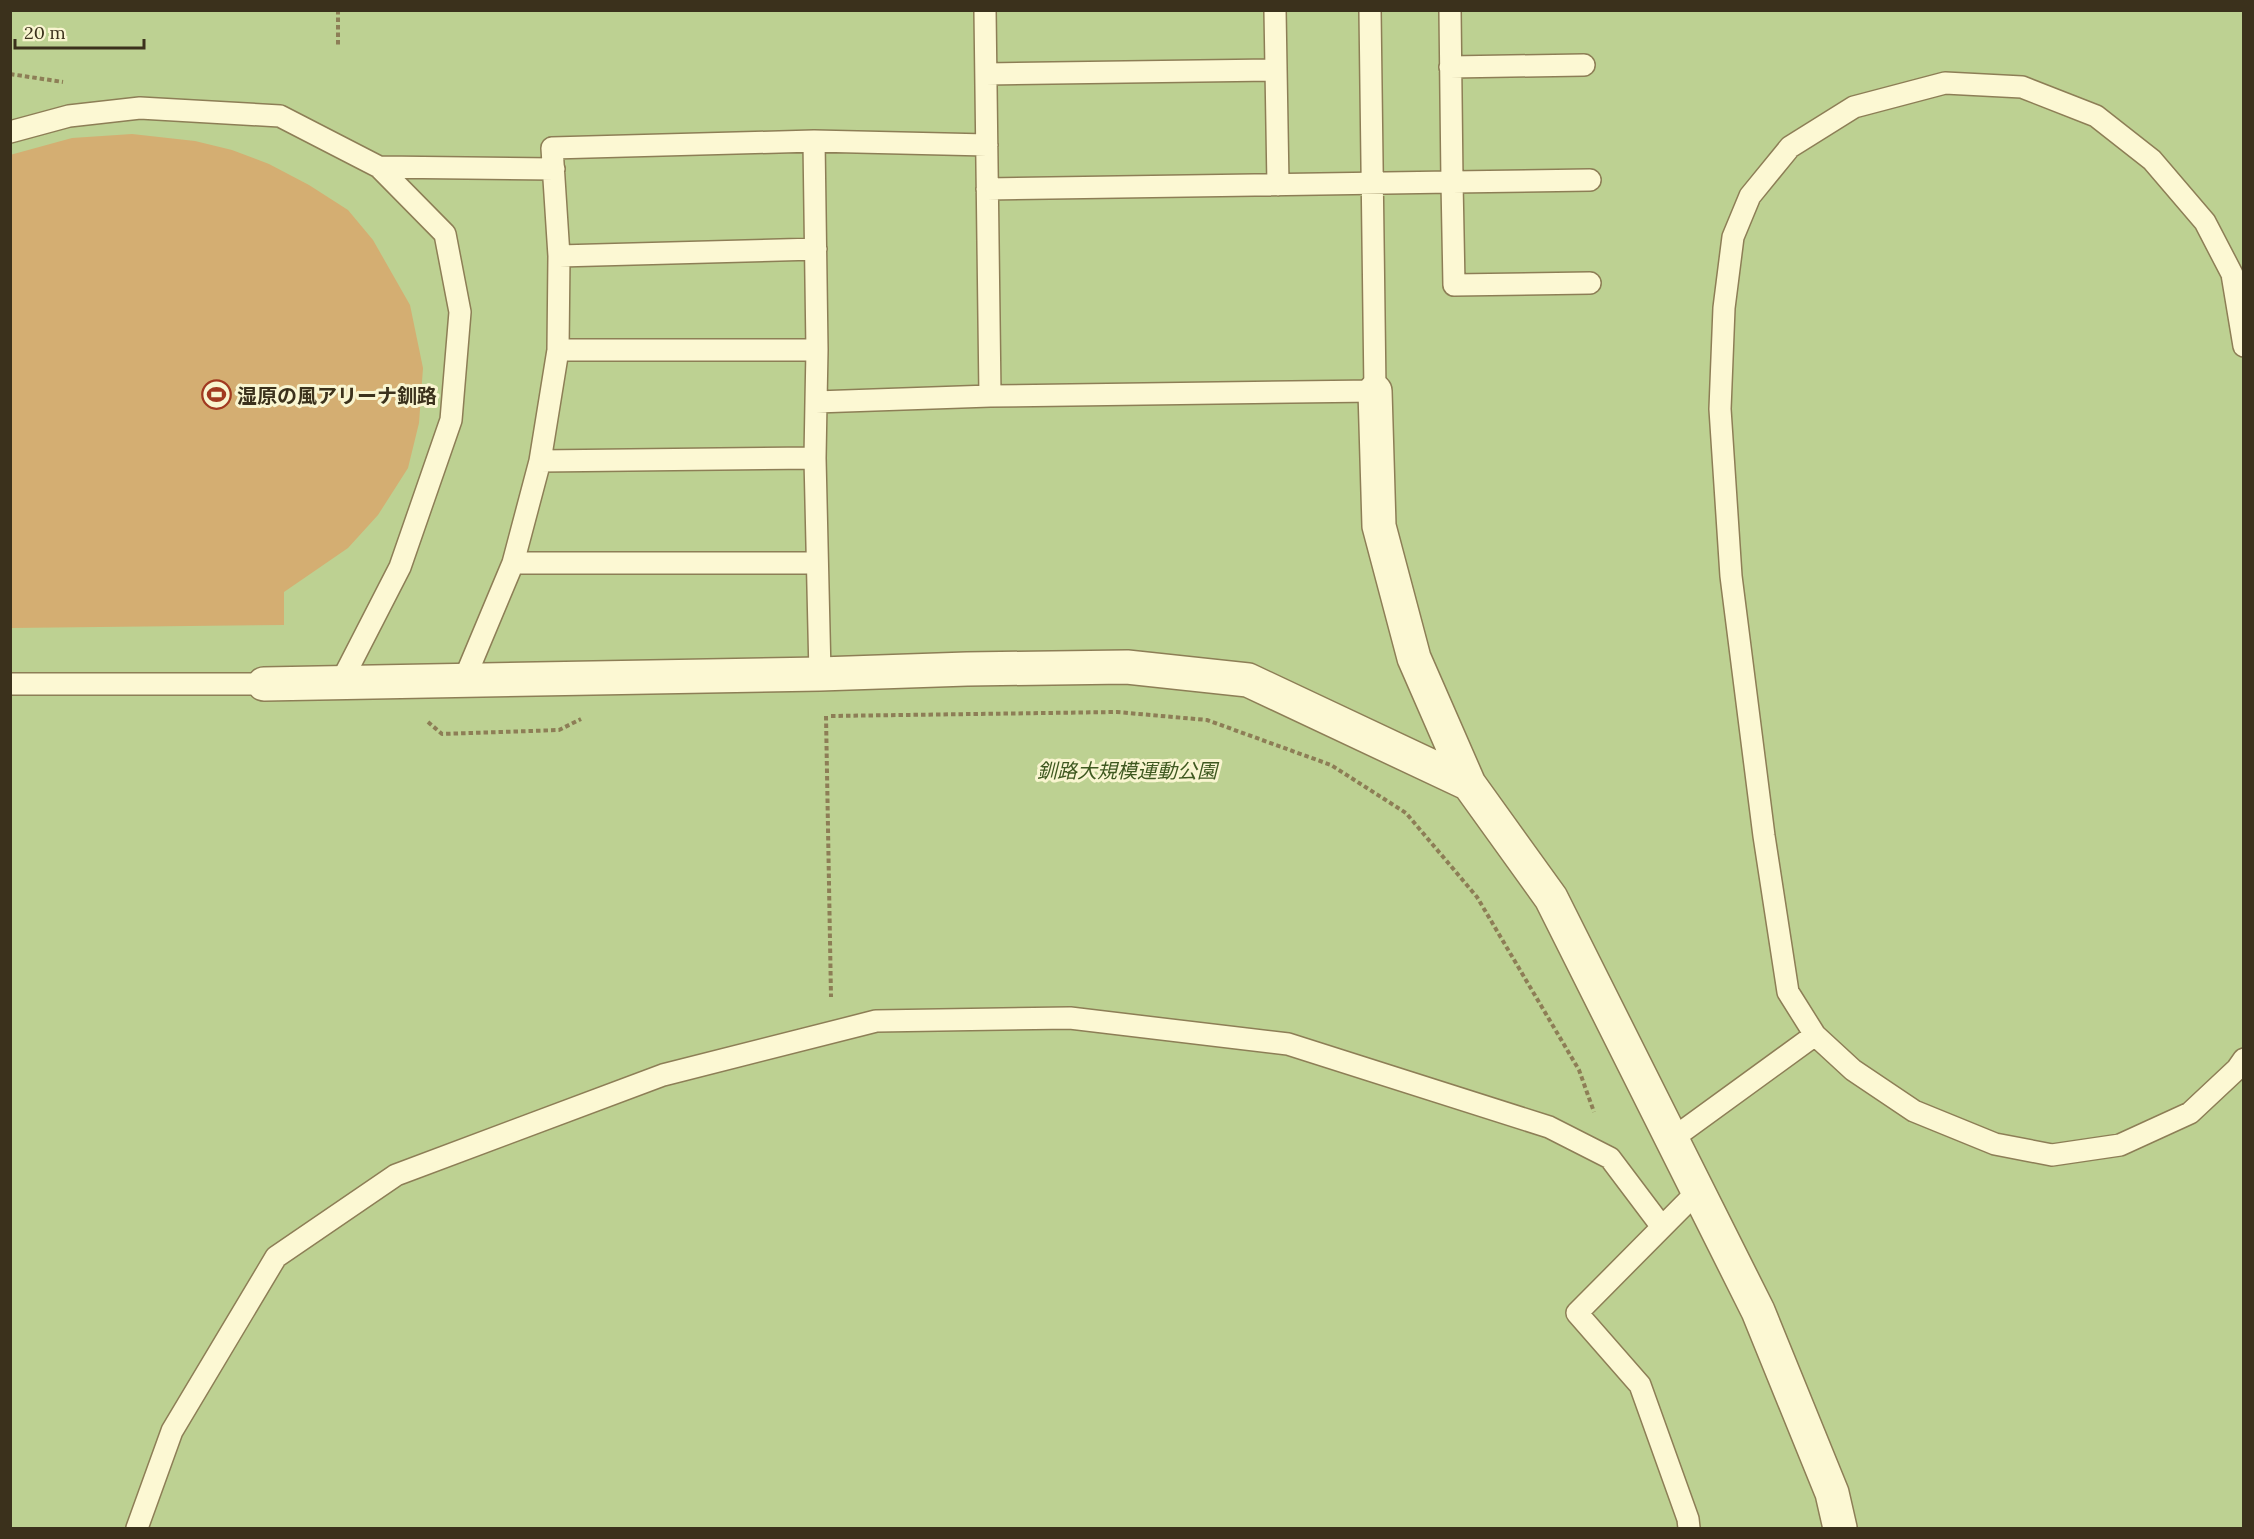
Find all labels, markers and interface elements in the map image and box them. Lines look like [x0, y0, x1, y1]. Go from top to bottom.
scale bar [15, 12, 144, 50]
text: 20 m [24, 21, 66, 44]
sports icon: 湿原の風アリーナ釧路 [200, 379, 232, 411]
place label: 湿原の風アリーナ釧路 [237, 383, 437, 408]
park label: 釧路大規模運動公園 [1037, 758, 1220, 783]

